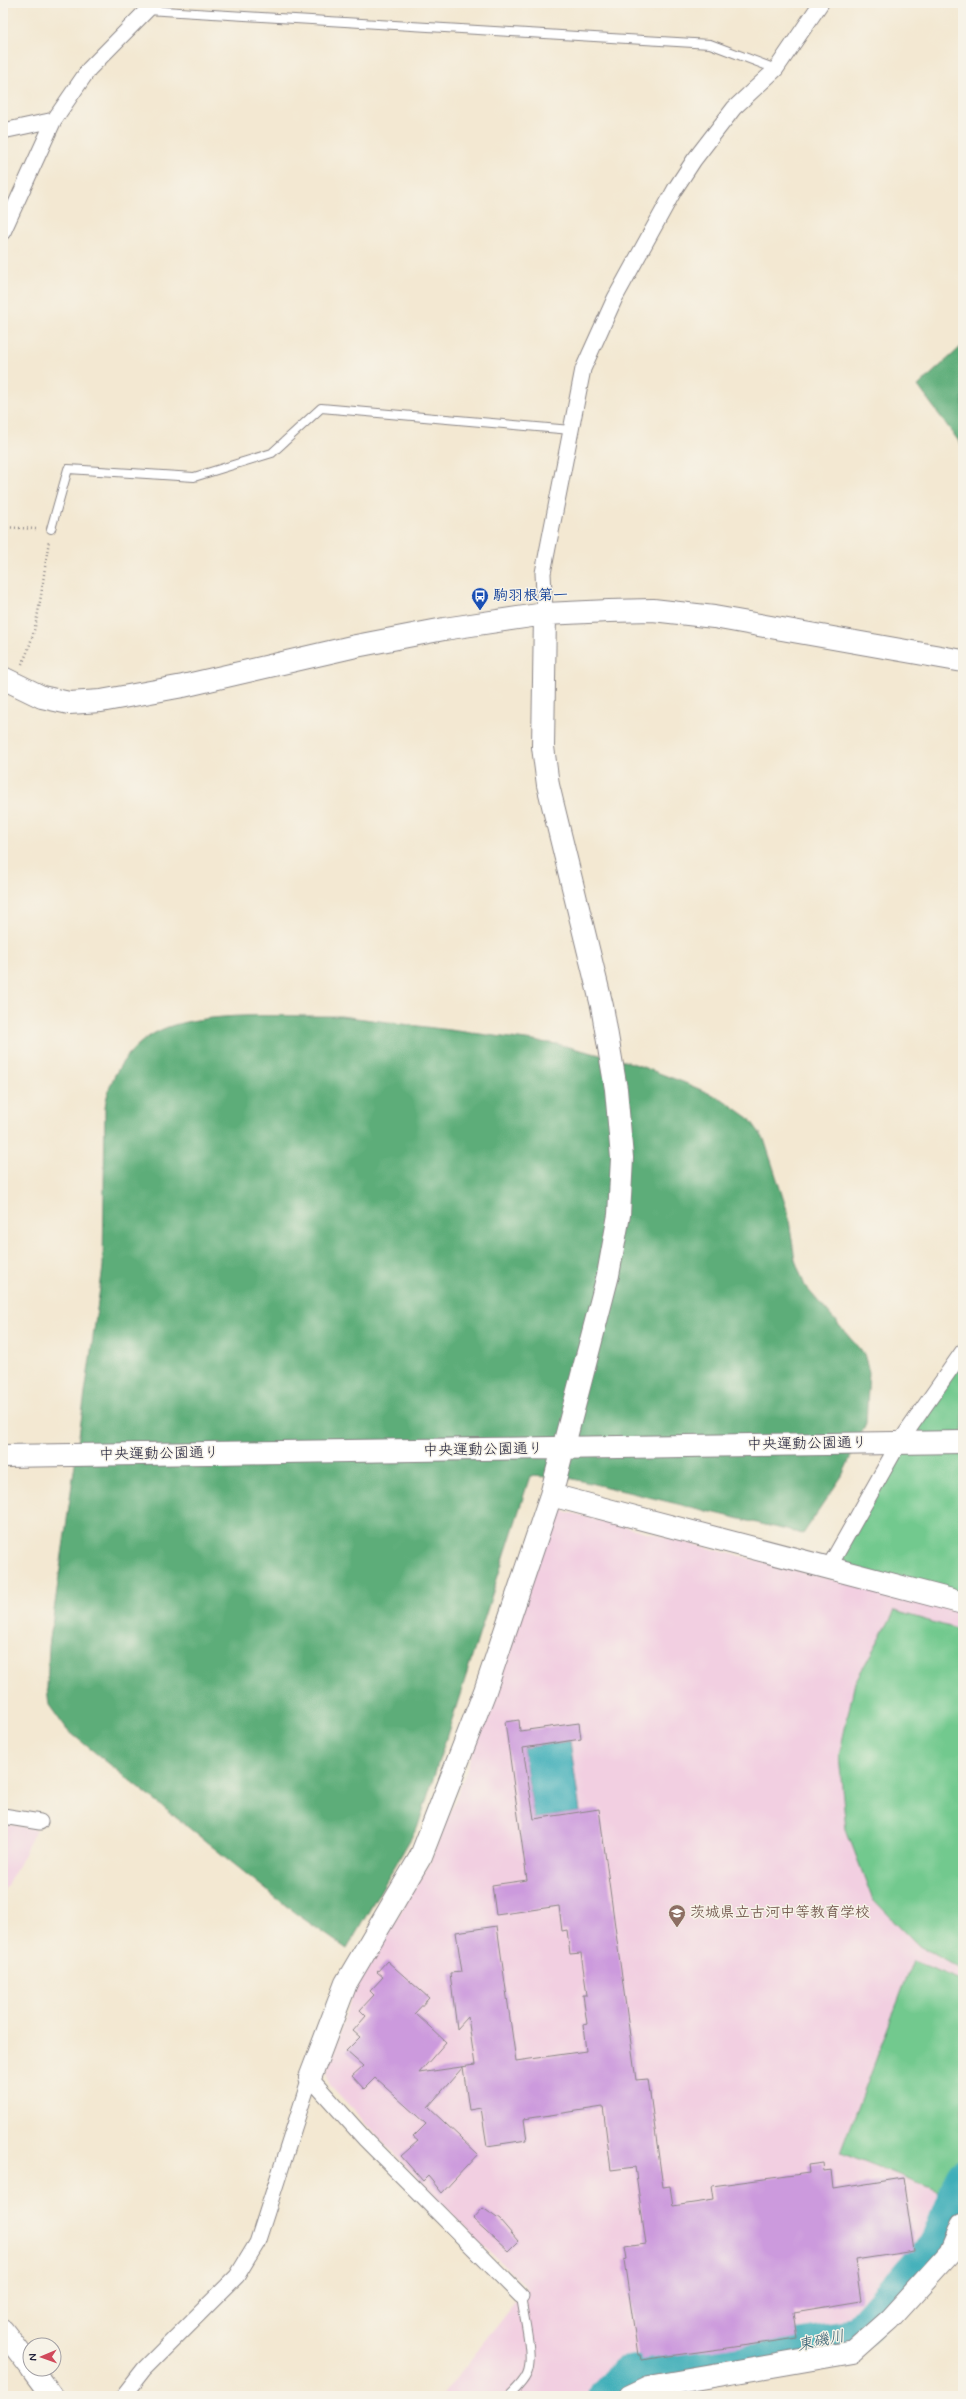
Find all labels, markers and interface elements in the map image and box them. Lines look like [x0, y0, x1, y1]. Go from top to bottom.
bus stop icon: 駒羽根第一 [470, 586, 490, 611]
place label: 駒羽根第一 [493, 586, 568, 606]
street label: 中央運動公園通り [747, 1433, 867, 1455]
street label: 中央運動公園通り [423, 1439, 543, 1461]
street label: 中央運動公園通り [99, 1443, 219, 1465]
school or university icon: 茨城県立古河中等教育学校 [667, 1903, 687, 1928]
place label: 茨城県立古河中等教育学校 [690, 1903, 870, 1923]
water label: 東磯川 [795, 2326, 847, 2356]
north arrow [22, 2337, 62, 2377]
text: N [26, 2353, 40, 2361]

